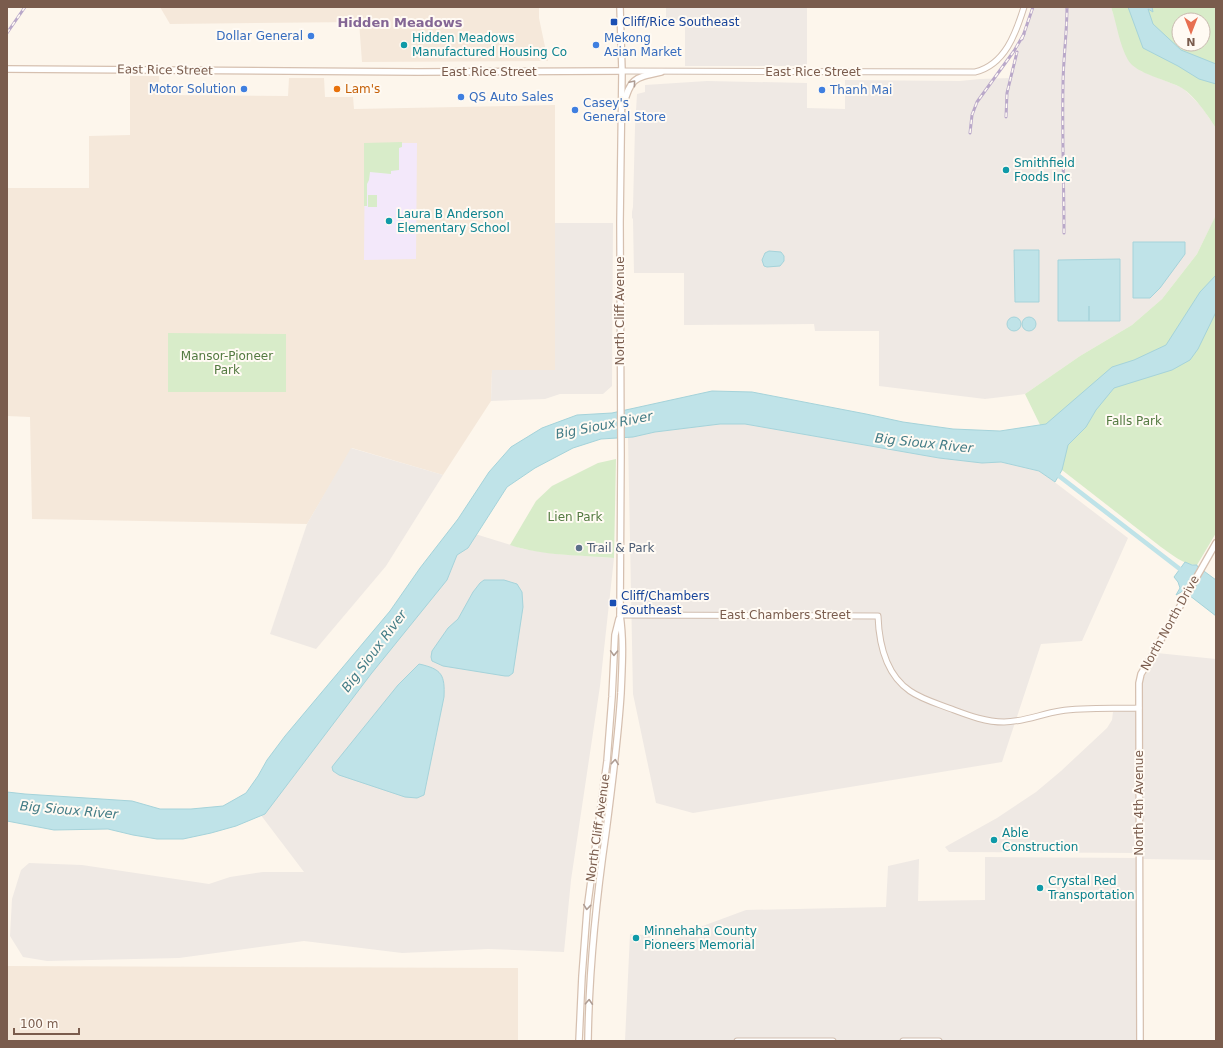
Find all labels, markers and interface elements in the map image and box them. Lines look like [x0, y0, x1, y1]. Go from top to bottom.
north arrow [1171, 12, 1211, 52]
district label: Hidden Meadows [337, 15, 463, 30]
place label: Cliff/Rice Southeast [622, 15, 740, 29]
marker: Cliff/Rice Southeast [609, 17, 619, 27]
place label: Dollar General [216, 29, 303, 43]
marker: Dollar General [306, 31, 316, 41]
place label: Hidden Meadows Manufactured Housing Co [412, 31, 567, 59]
place label: Mekong Asian Market [604, 31, 682, 59]
text: N [1186, 35, 1196, 48]
marker: Hidden Meadows Manufactured Housing Co [399, 40, 409, 50]
marker: Mekong Asian Market [591, 40, 601, 50]
street label: East Rice Street [117, 62, 213, 78]
street label: East Rice Street [441, 65, 537, 79]
street label: East Rice Street [765, 65, 861, 79]
one-way arrow [628, 80, 635, 88]
place label: Motor Solution [149, 82, 236, 96]
place label: Lam's [345, 82, 380, 96]
place label: Thanh Mai [829, 83, 892, 97]
marker: Motor Solution [239, 84, 249, 94]
marker: Lam's [332, 84, 342, 94]
marker: Thanh Mai [817, 85, 827, 95]
place label: QS Auto Sales [469, 90, 554, 104]
marker: QS Auto Sales [456, 92, 466, 102]
place label: Casey's General Store [583, 96, 666, 124]
marker: Casey's General Store [570, 105, 580, 115]
place label: Smithfield Foods Inc [1014, 156, 1075, 184]
marker: Smithfield Foods Inc [1001, 165, 1011, 175]
place label: Laura B Anderson Elementary School [397, 207, 510, 235]
marker: Laura B Anderson Elementary School [384, 216, 394, 226]
street label: North Cliff Avenue [613, 256, 627, 366]
park label: Mansor-Pioneer Park [181, 349, 273, 377]
water label: Big Sioux River [554, 408, 655, 442]
park label: Falls Park [1106, 414, 1162, 428]
water label: Big Sioux River [874, 430, 975, 456]
park label: Lien Park [548, 510, 602, 524]
place label: Trail & Park [586, 541, 654, 555]
marker: Trail & Park [574, 543, 584, 553]
street label: North North Drive [1138, 573, 1202, 673]
place label: Cliff/Chambers Southeast [621, 589, 710, 617]
marker: Cliff/Chambers Southeast [608, 598, 618, 608]
water label: Big Sioux River [338, 606, 411, 695]
street label: East Chambers Street [719, 608, 851, 622]
one-way arrow [610, 650, 619, 656]
street label: North 4th Avenue [1132, 750, 1146, 856]
one-way arrow [611, 759, 620, 765]
street label: North Cliff Avenue [583, 773, 613, 883]
water label: Big Sioux River [19, 798, 120, 822]
place label: Able Construction [1002, 826, 1078, 854]
marker: Able Construction [989, 835, 999, 845]
place label: Crystal Red Transportation [1047, 874, 1135, 902]
marker: Crystal Red Transportation [1035, 883, 1045, 893]
one-way arrow [583, 904, 592, 911]
place label: Minnehaha County Pioneers Memorial [644, 924, 757, 952]
marker: Minnehaha County Pioneers Memorial [631, 933, 641, 943]
one-way arrow [585, 999, 594, 1005]
scale bar [14, 1010, 79, 1036]
text: 100 m [20, 1017, 58, 1031]

